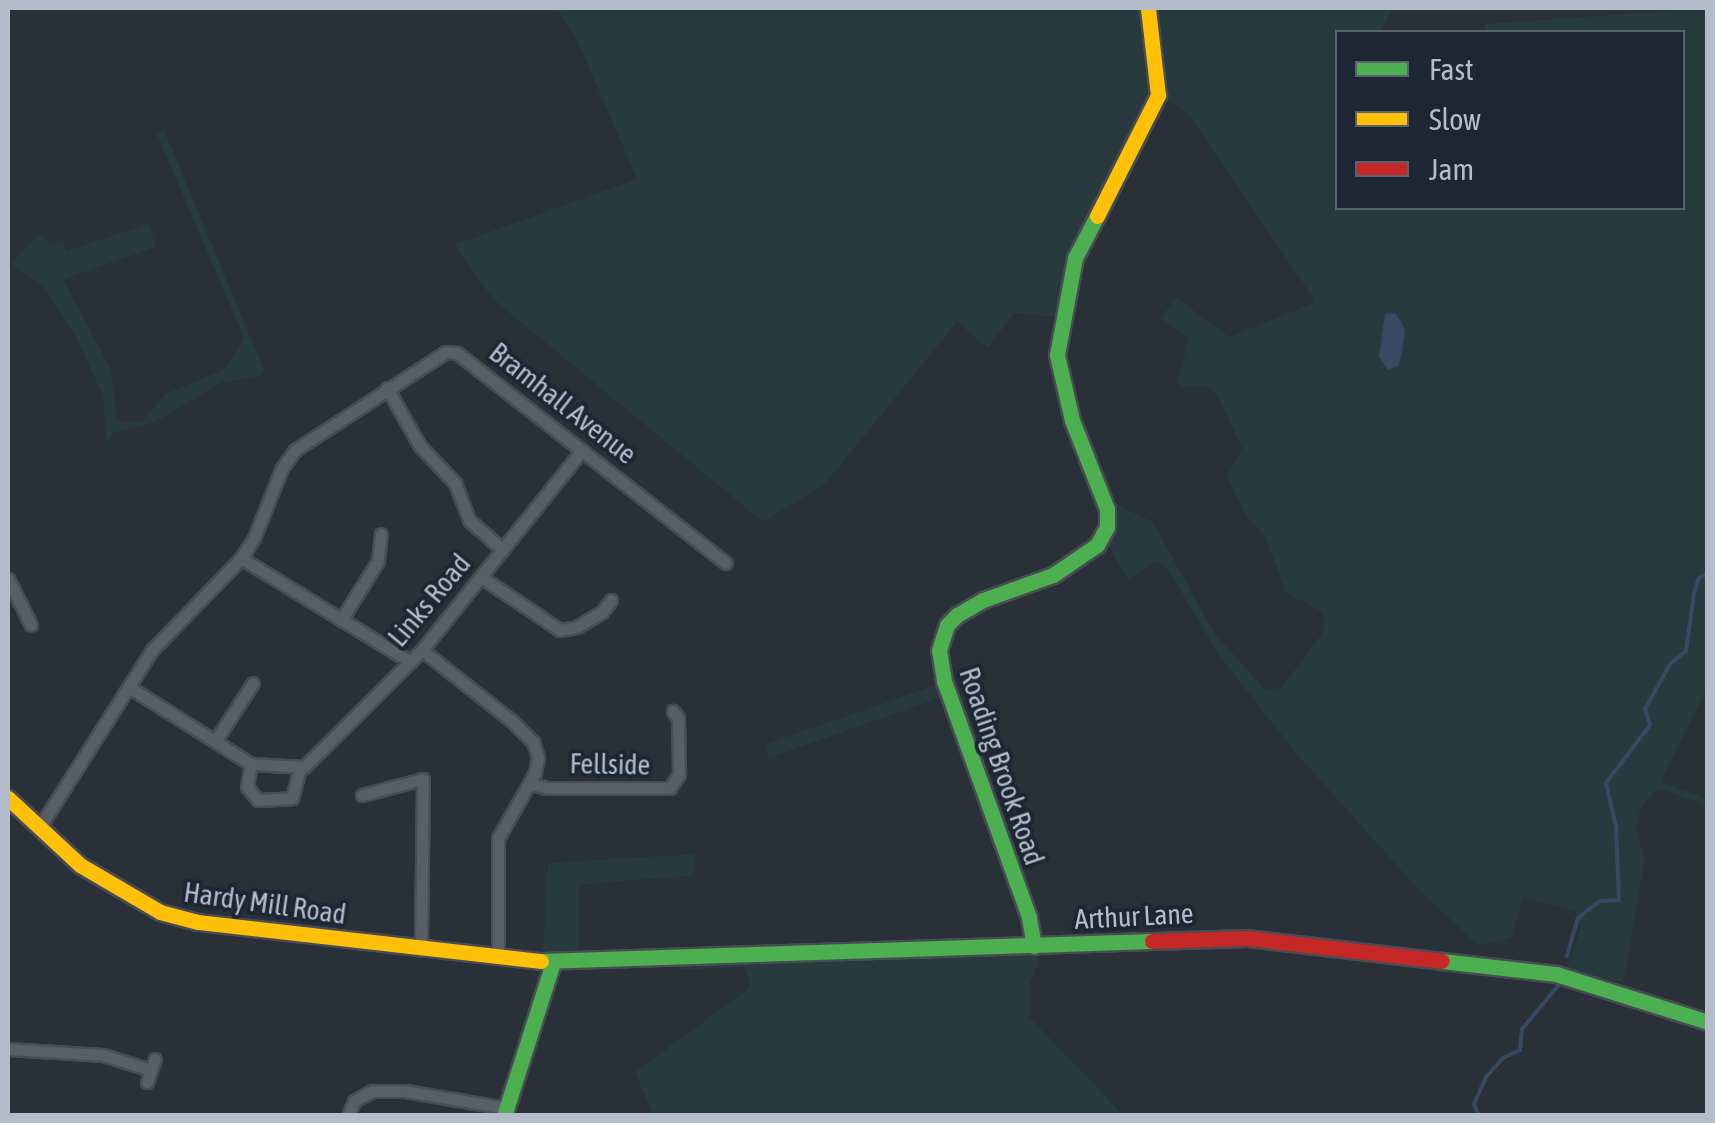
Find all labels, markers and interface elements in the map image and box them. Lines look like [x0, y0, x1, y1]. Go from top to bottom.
legend [1335, 30, 1685, 210]
text: Fast [1429, 52, 1474, 86]
text: Slow [1429, 102, 1481, 136]
text: Jam [1429, 152, 1474, 186]
street label: Bramhall Avenue [483, 335, 643, 471]
street label: Links Road [381, 547, 477, 653]
street label: Roading Brook Road [952, 663, 1052, 869]
street label: Fellside [569, 746, 651, 782]
street label: Hardy Mill Road [182, 875, 348, 931]
street label: Arthur Lane [1074, 896, 1194, 936]

